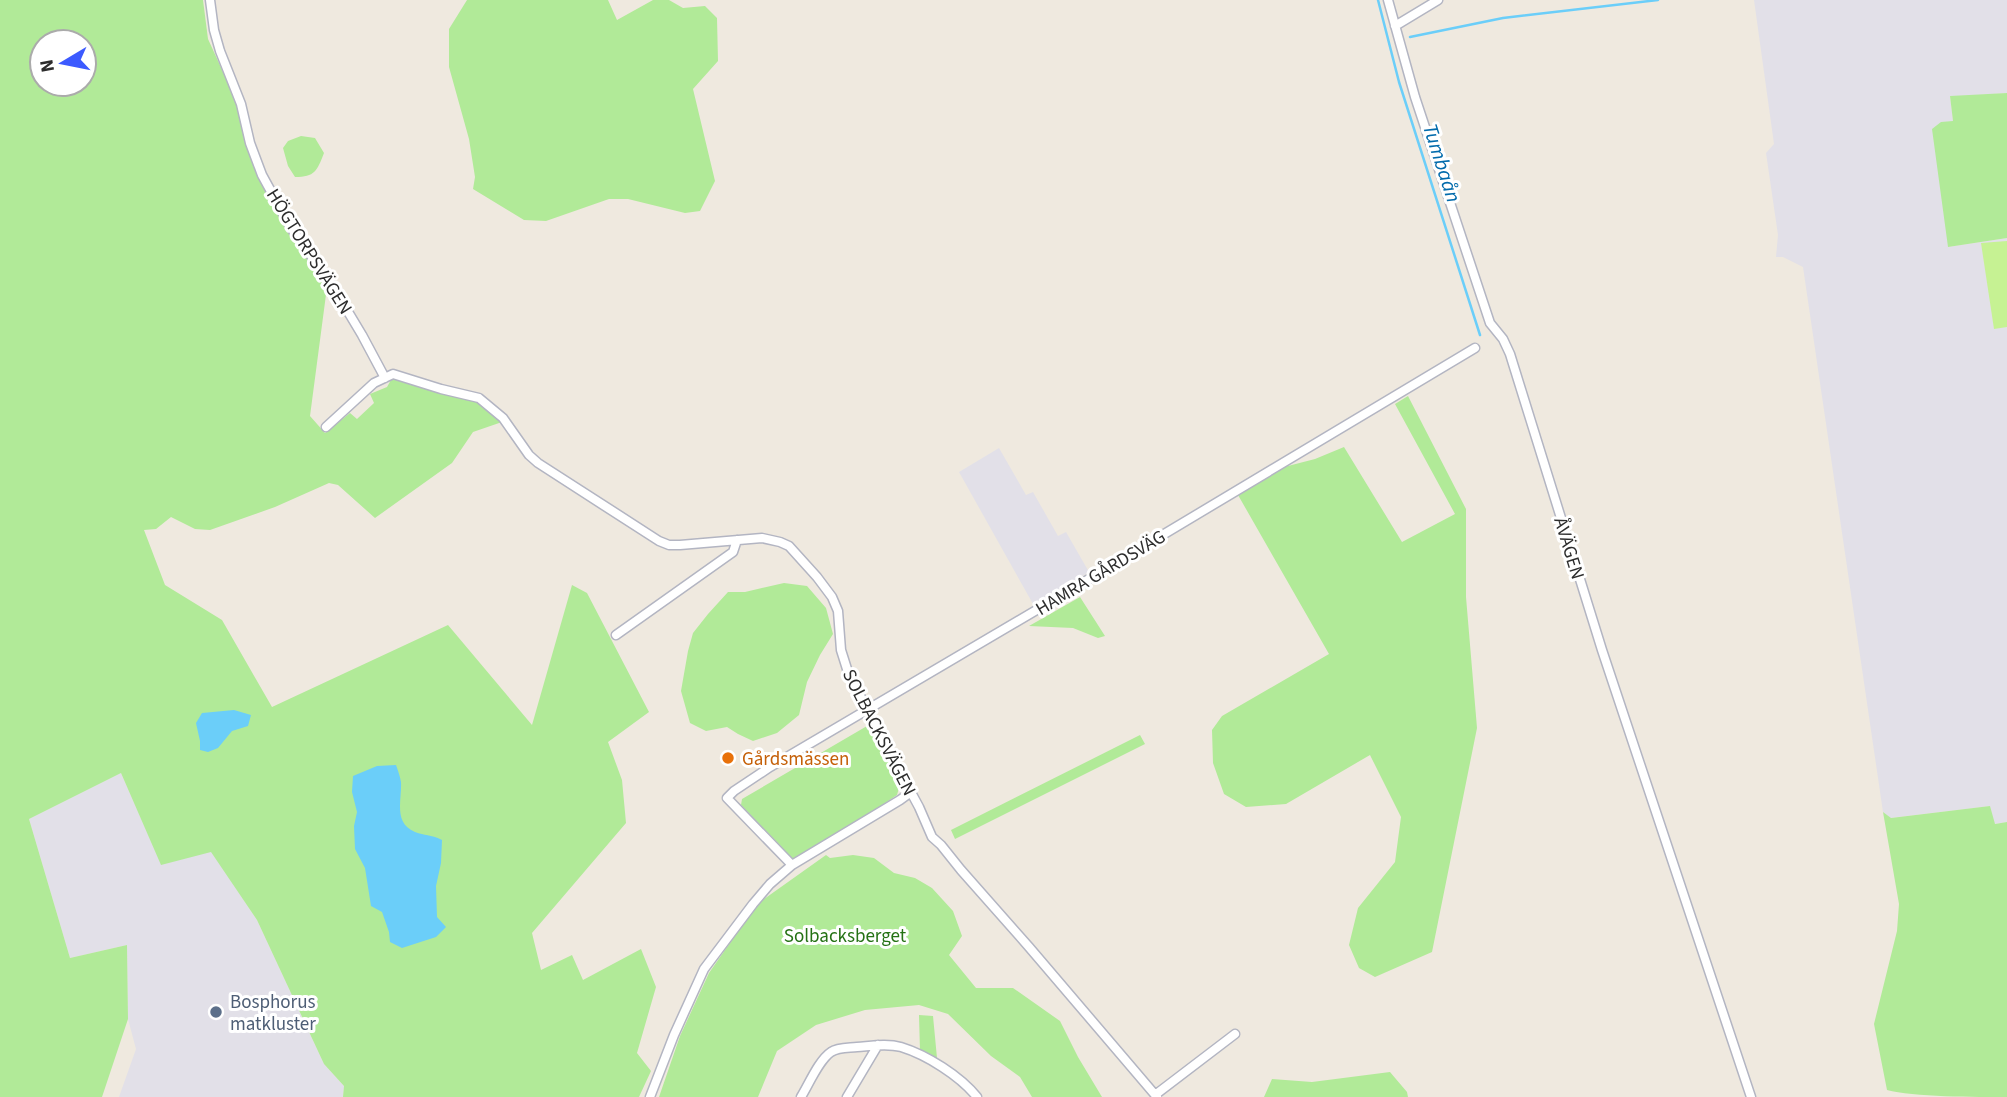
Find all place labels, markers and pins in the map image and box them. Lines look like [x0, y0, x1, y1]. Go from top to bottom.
place label: Gårdsmässen [742, 746, 849, 773]
marker: Gårdsmässen [720, 750, 736, 766]
place label: Bosphorus matkluster [230, 989, 316, 1038]
marker: Bosphorus matkluster [208, 1004, 224, 1020]

